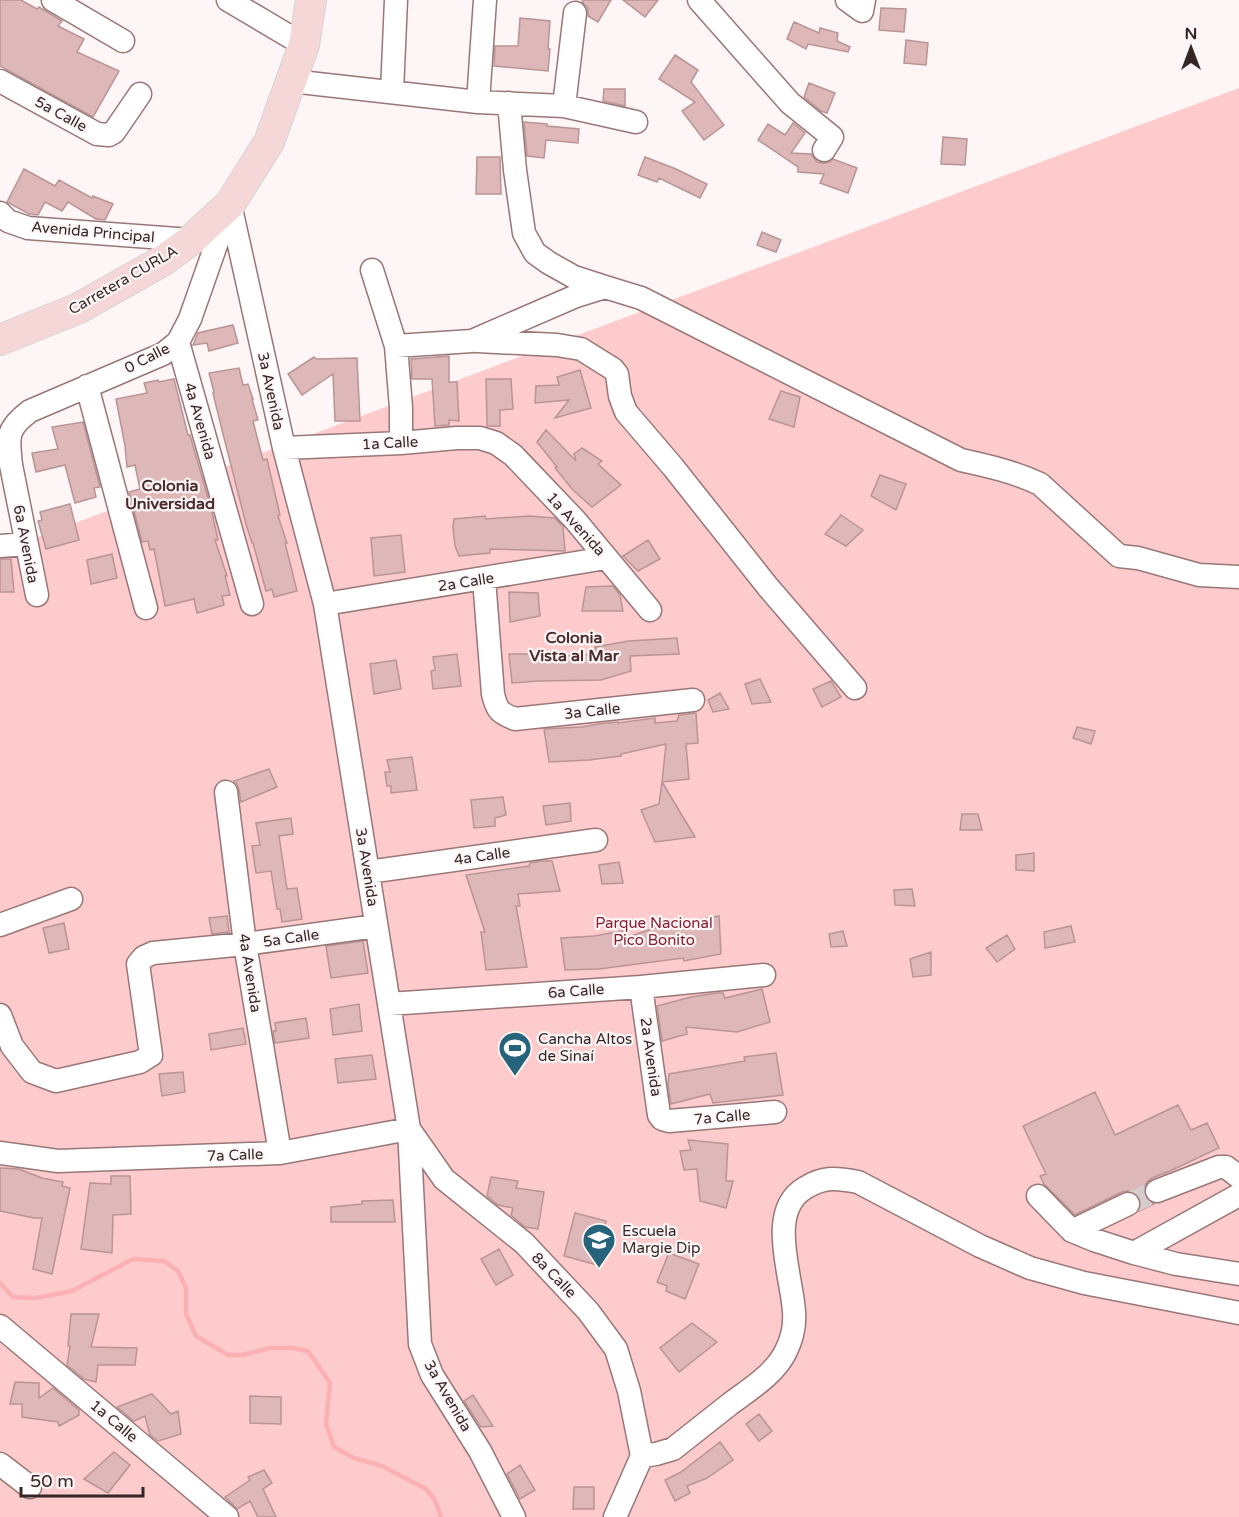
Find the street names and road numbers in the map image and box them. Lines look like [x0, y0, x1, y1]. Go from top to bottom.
street label: 5a Calle [32, 92, 90, 136]
street label: Avenida Principal [31, 218, 155, 246]
street label: Carretera CURLA [65, 242, 181, 318]
street label: 0 Calle [121, 339, 173, 377]
street label: 3a Avenida [254, 350, 288, 432]
street label: 4a Avenida [180, 380, 220, 462]
street label: 1a Calle [361, 433, 419, 453]
street label: 1a Avenida [543, 488, 609, 560]
street label: 6a Avenida [10, 503, 42, 585]
street label: 2a Calle [437, 569, 495, 595]
street label: 3a Calle [563, 699, 621, 723]
street label: 3a Avenida [352, 826, 382, 908]
street label: 4a Calle [453, 843, 511, 869]
street label: 5a Calle [262, 925, 320, 951]
street label: 4a Avenida [235, 932, 265, 1014]
street label: 6a Calle [547, 980, 605, 1002]
street label: 2a Avenida [637, 1016, 665, 1098]
street label: 7a Calle [693, 1106, 751, 1128]
street label: 7a Calle [206, 1145, 264, 1165]
street label: 8a Calle [528, 1248, 580, 1302]
street label: 3a Avenida [420, 1357, 476, 1435]
street label: 1a Calle [87, 1396, 141, 1446]

